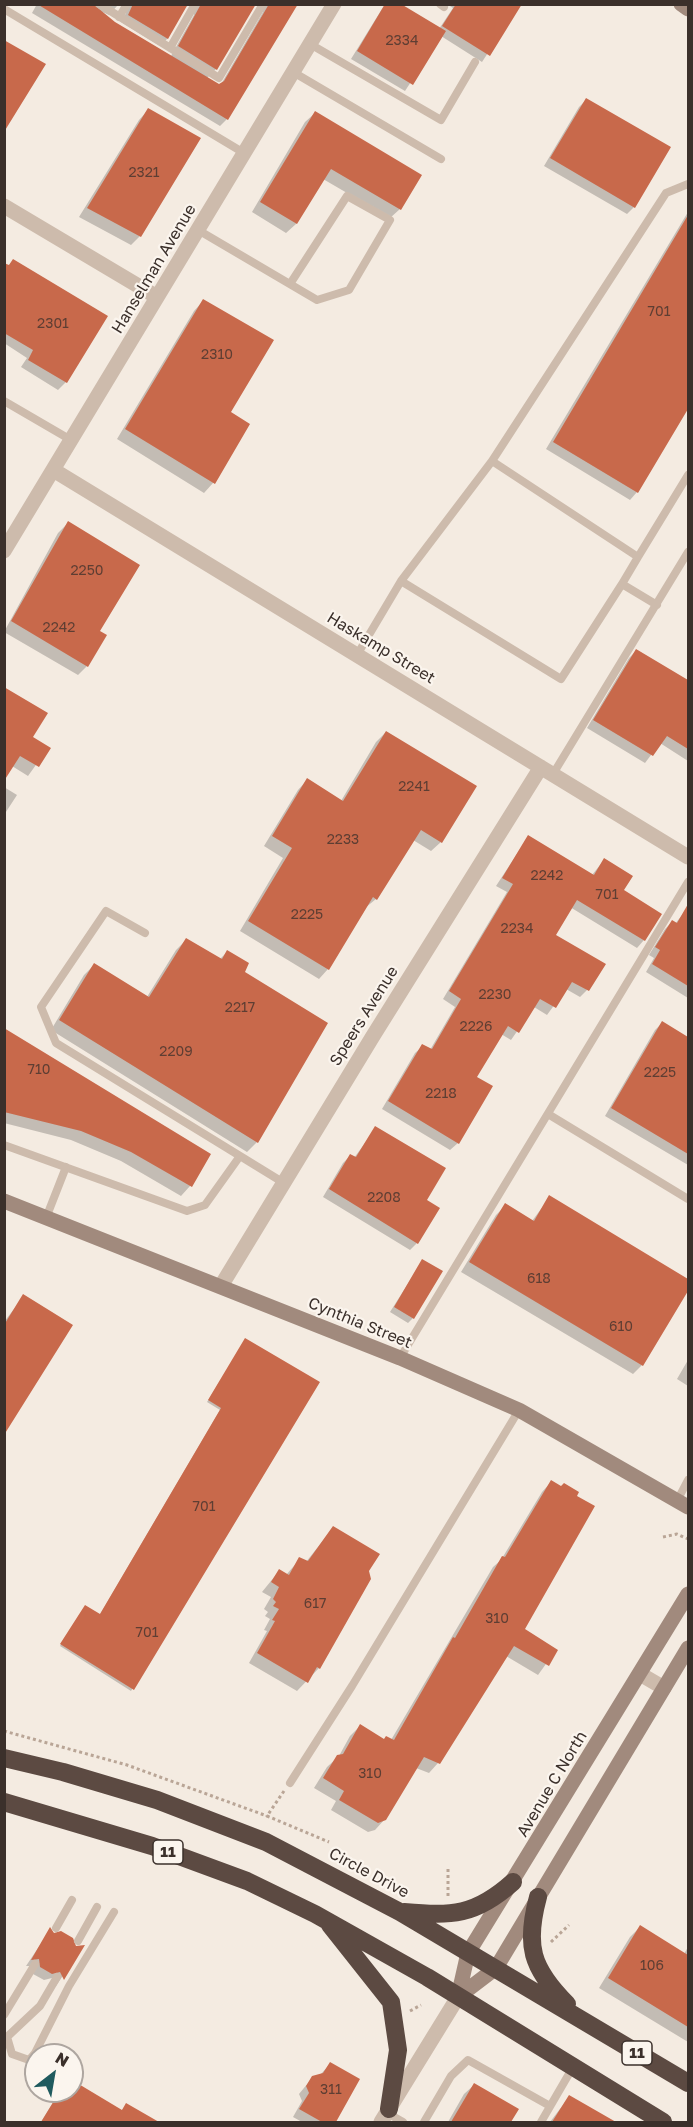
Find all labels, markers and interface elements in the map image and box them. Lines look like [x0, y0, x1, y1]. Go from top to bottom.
house number: 2334 [385, 33, 419, 49]
house number: 2321 [128, 165, 160, 181]
street label: Hanselman Avenue [108, 201, 200, 337]
house number: 701 [648, 304, 670, 320]
house number: 2301 [37, 316, 69, 332]
house number: 2310 [201, 347, 233, 363]
house number: 2250 [70, 563, 104, 579]
street label: Haskamp Street [323, 608, 439, 688]
house number: 2242 [43, 620, 75, 636]
house number: 2241 [398, 779, 430, 795]
house number: 2233 [327, 832, 359, 848]
house number: 2242 [531, 868, 563, 884]
house number: 701 [596, 887, 618, 903]
house number: 2225 [291, 907, 323, 923]
house number: 2234 [501, 921, 533, 937]
street label: Speers Avenue [326, 963, 402, 1069]
house number: 2230 [478, 987, 512, 1003]
house number: 2217 [225, 1000, 255, 1016]
house number: 2226 [460, 1019, 492, 1035]
house number: 2209 [159, 1044, 193, 1060]
house number: 710 [28, 1062, 50, 1078]
house number: 2225 [644, 1065, 676, 1081]
house number: 2218 [425, 1086, 457, 1102]
house number: 2208 [367, 1190, 401, 1206]
house number: 618 [527, 1271, 551, 1287]
street label: Cynthia Street [305, 1293, 415, 1353]
house number: 610 [609, 1319, 633, 1335]
house number: 701 [193, 1499, 215, 1515]
house number: 617 [304, 1596, 326, 1612]
house number: 310 [485, 1611, 509, 1627]
house number: 701 [136, 1625, 158, 1641]
street label: Avenue C North [513, 1728, 591, 1840]
house number: 310 [358, 1766, 382, 1782]
road number: 11 [153, 1840, 183, 1864]
street label: Circle Drive [326, 1844, 412, 1902]
house number: 106 [640, 1958, 664, 1974]
road number: 11 [622, 2041, 652, 2065]
north arrow [24, 2043, 84, 2103]
text: N [52, 2048, 73, 2071]
house number: 311 [320, 2082, 342, 2098]

